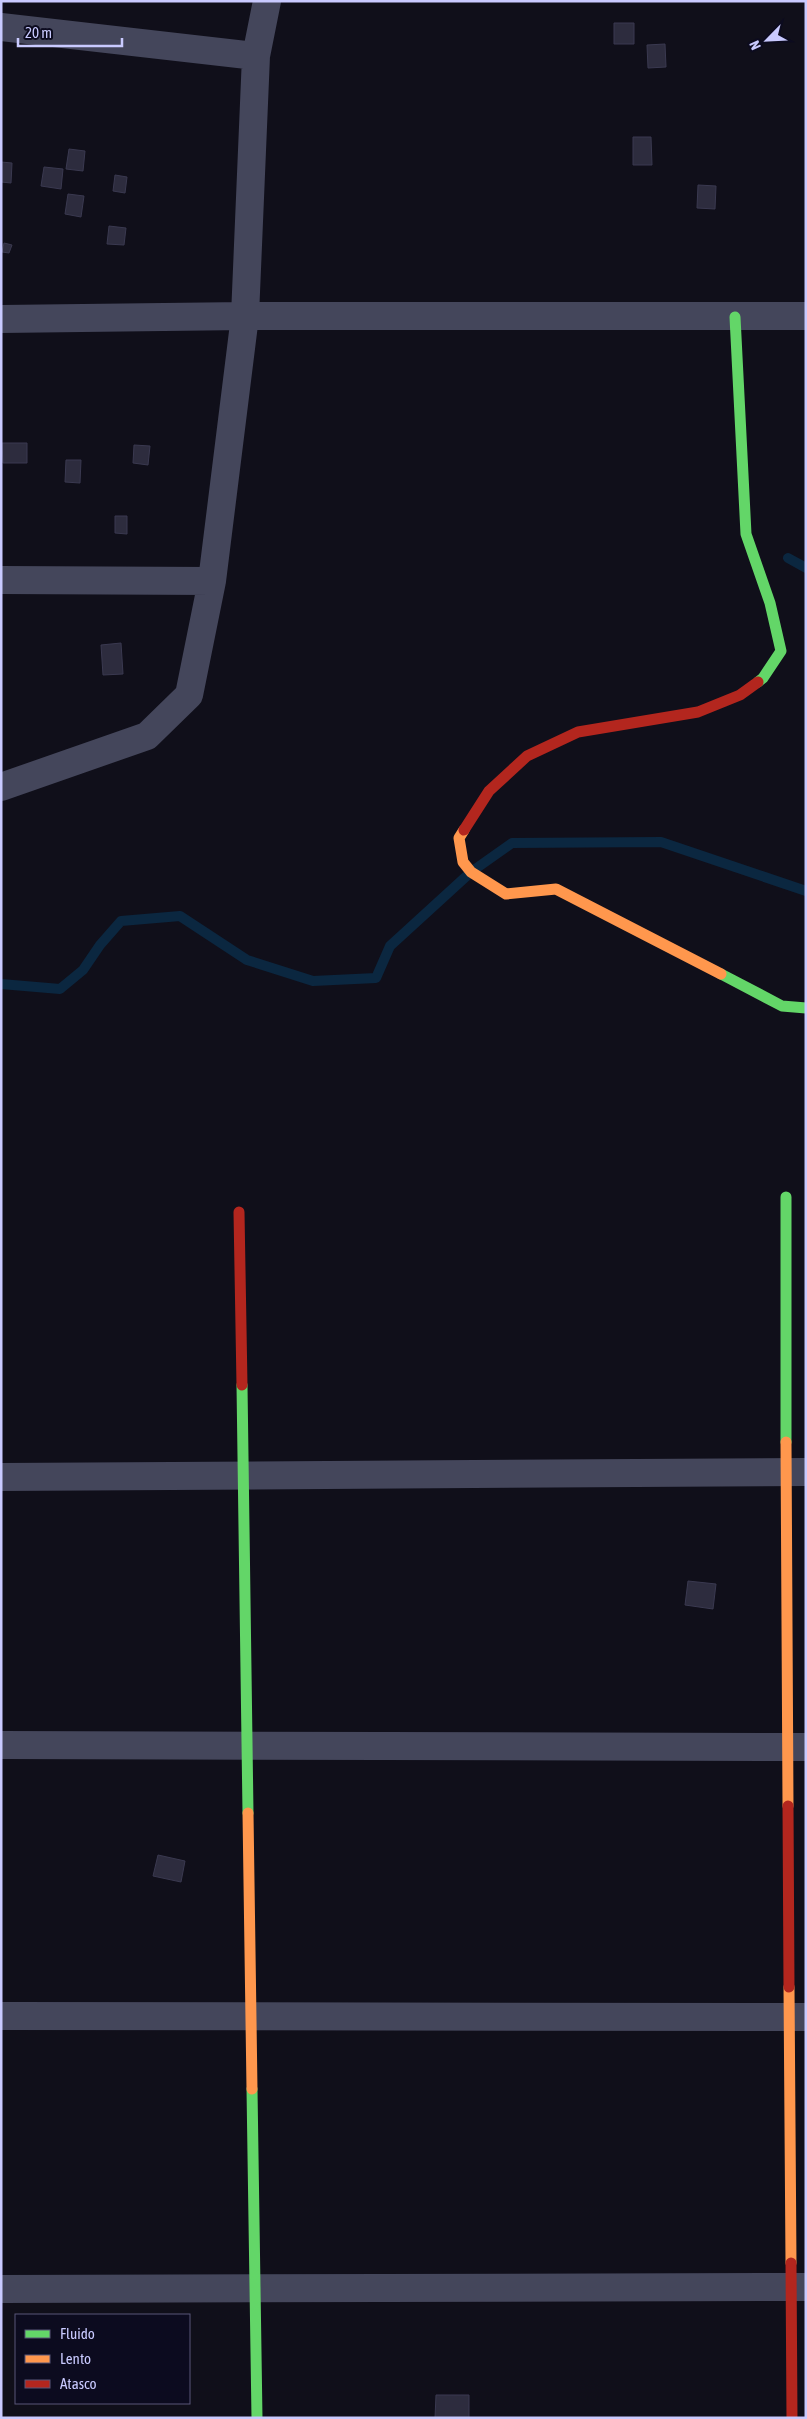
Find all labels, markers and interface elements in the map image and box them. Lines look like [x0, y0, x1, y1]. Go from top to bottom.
scale bar [18, 15, 121, 47]
north arrow [742, 15, 792, 65]
text: 20 m [25, 24, 52, 41]
text: N [746, 38, 764, 52]
legend [15, 2314, 190, 2404]
text: Fluido [60, 2325, 95, 2342]
text: Lento [60, 2350, 91, 2367]
text: Atasco [60, 2375, 97, 2392]

